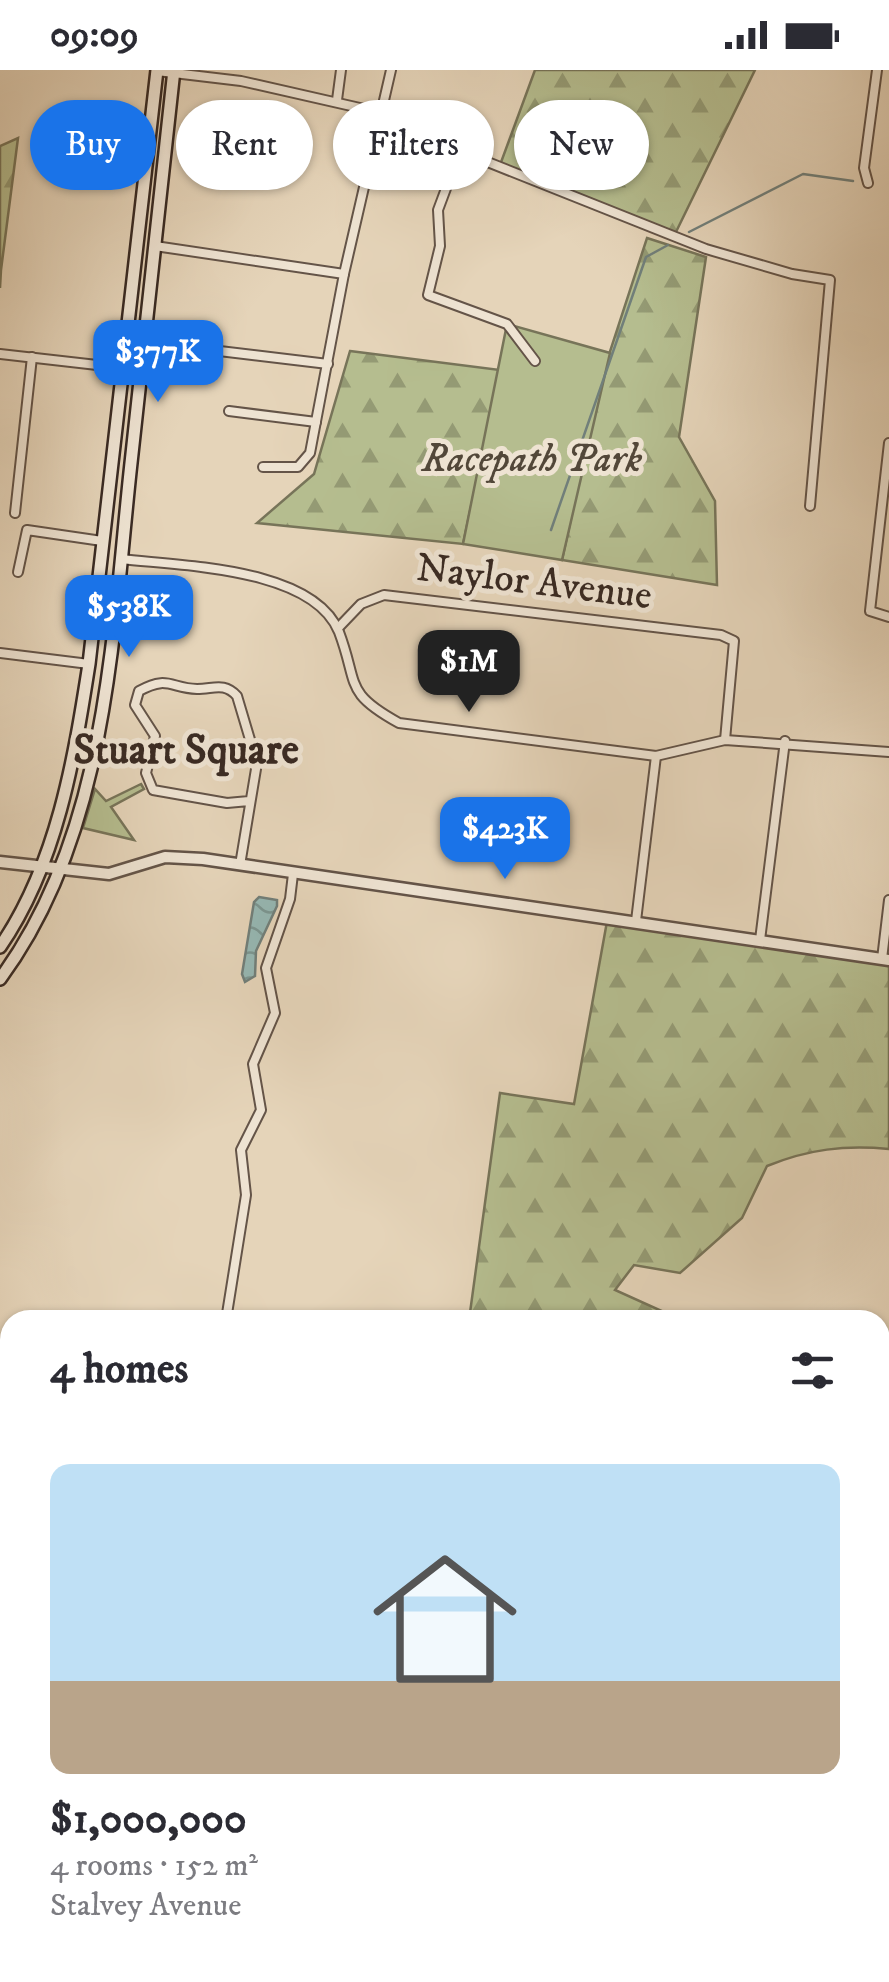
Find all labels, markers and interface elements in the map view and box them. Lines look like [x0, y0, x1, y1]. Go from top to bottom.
text: 09:09 [50, 11, 139, 59]
chip: Buy [30, 100, 156, 190]
chip: Rent [176, 100, 313, 190]
chip: Filters [333, 100, 494, 190]
chip: New [514, 100, 649, 190]
pin: $377K [88, 320, 228, 405]
text: $377K [115, 332, 201, 372]
park label: Racepath Park [421, 435, 643, 485]
street label: Naylor Avenue [413, 544, 655, 622]
pin: $538K [59, 575, 199, 660]
text: $538K [87, 587, 171, 627]
pin: $1M [421, 630, 517, 715]
text: $1M [440, 642, 498, 682]
district label: Stuart Square [73, 725, 299, 777]
pin: $423K [435, 797, 575, 882]
text: $423K [462, 809, 548, 849]
icon: filters [785, 1343, 840, 1398]
text: 4 homes [50, 1344, 188, 1396]
icon: home [355, 1529, 535, 1709]
text: $1,000,000 [50, 1794, 247, 1846]
text: 4 rooms · 152 m² [50, 1846, 258, 1886]
text: Stalvey Avenue [50, 1886, 242, 1926]

